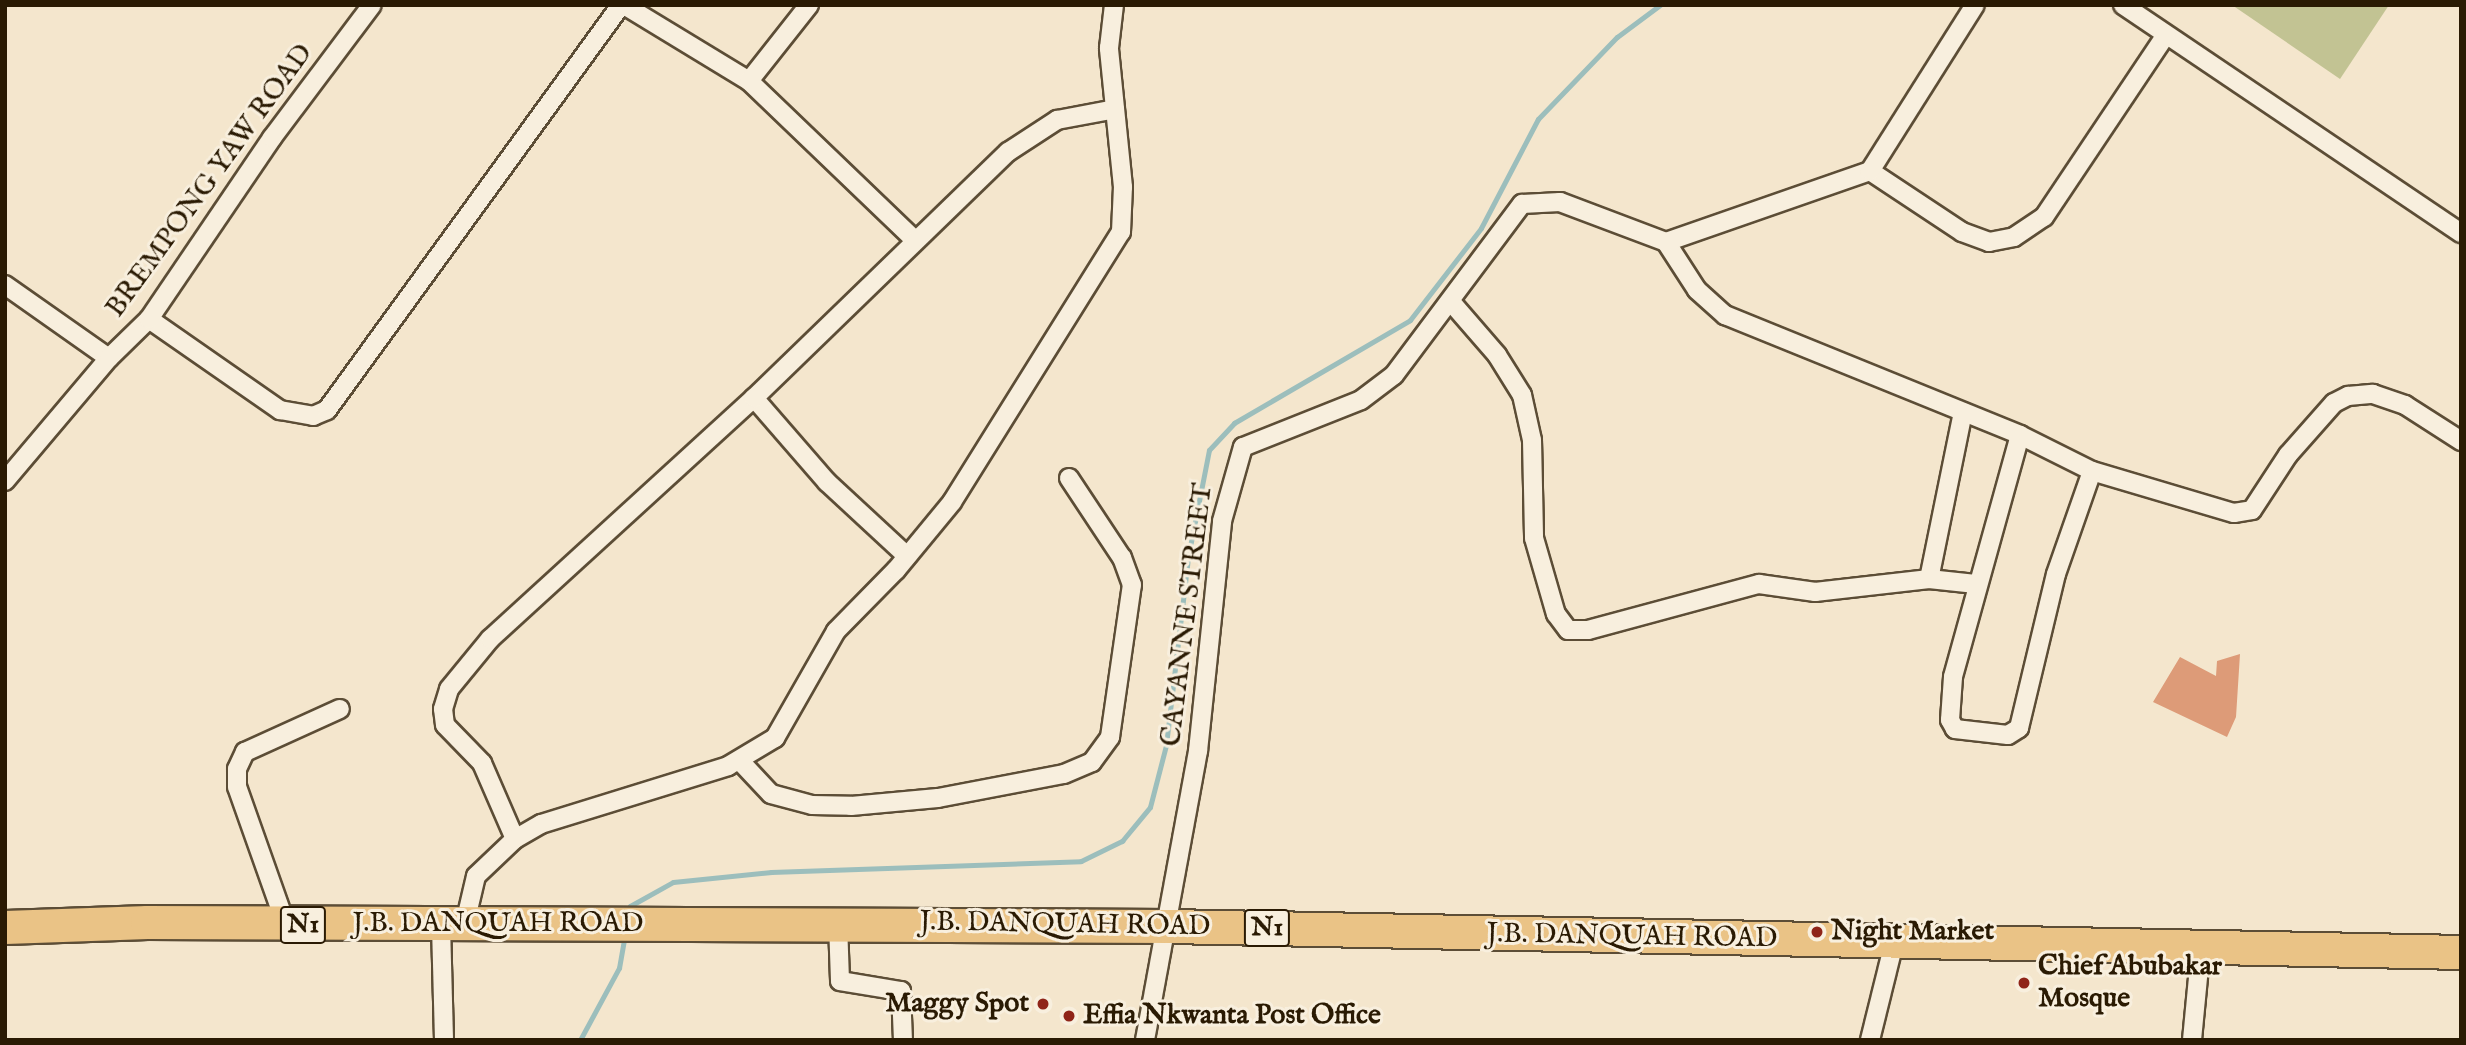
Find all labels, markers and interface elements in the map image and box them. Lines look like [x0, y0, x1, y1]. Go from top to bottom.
street label: BREMPONG YAW ROAD [99, 38, 321, 324]
street label: CAYANNE STREET [1155, 482, 1221, 748]
road number: N1 [278, 902, 328, 948]
street label: J.B. DANQUAH ROAD [919, 906, 1211, 944]
road number: N1 [1242, 906, 1292, 951]
street label: J.B. DANQUAH ROAD [353, 907, 643, 941]
place label: Night Market [1831, 915, 1994, 949]
street label: J.B. DANQUAH ROAD [1486, 918, 1778, 956]
marker: Night Market [1809, 924, 1825, 940]
place label: Chief Abubakar Mosque [2038, 950, 2222, 1016]
marker: Chief Abubakar Mosque [2016, 975, 2032, 991]
place label: Maggy Spot [885, 987, 1029, 1021]
marker: Maggy Spot [1035, 996, 1051, 1012]
place label: Effia Nkwanta Post Office [1083, 999, 1381, 1033]
marker: Effia Nkwanta Post Office [1061, 1008, 1077, 1024]

